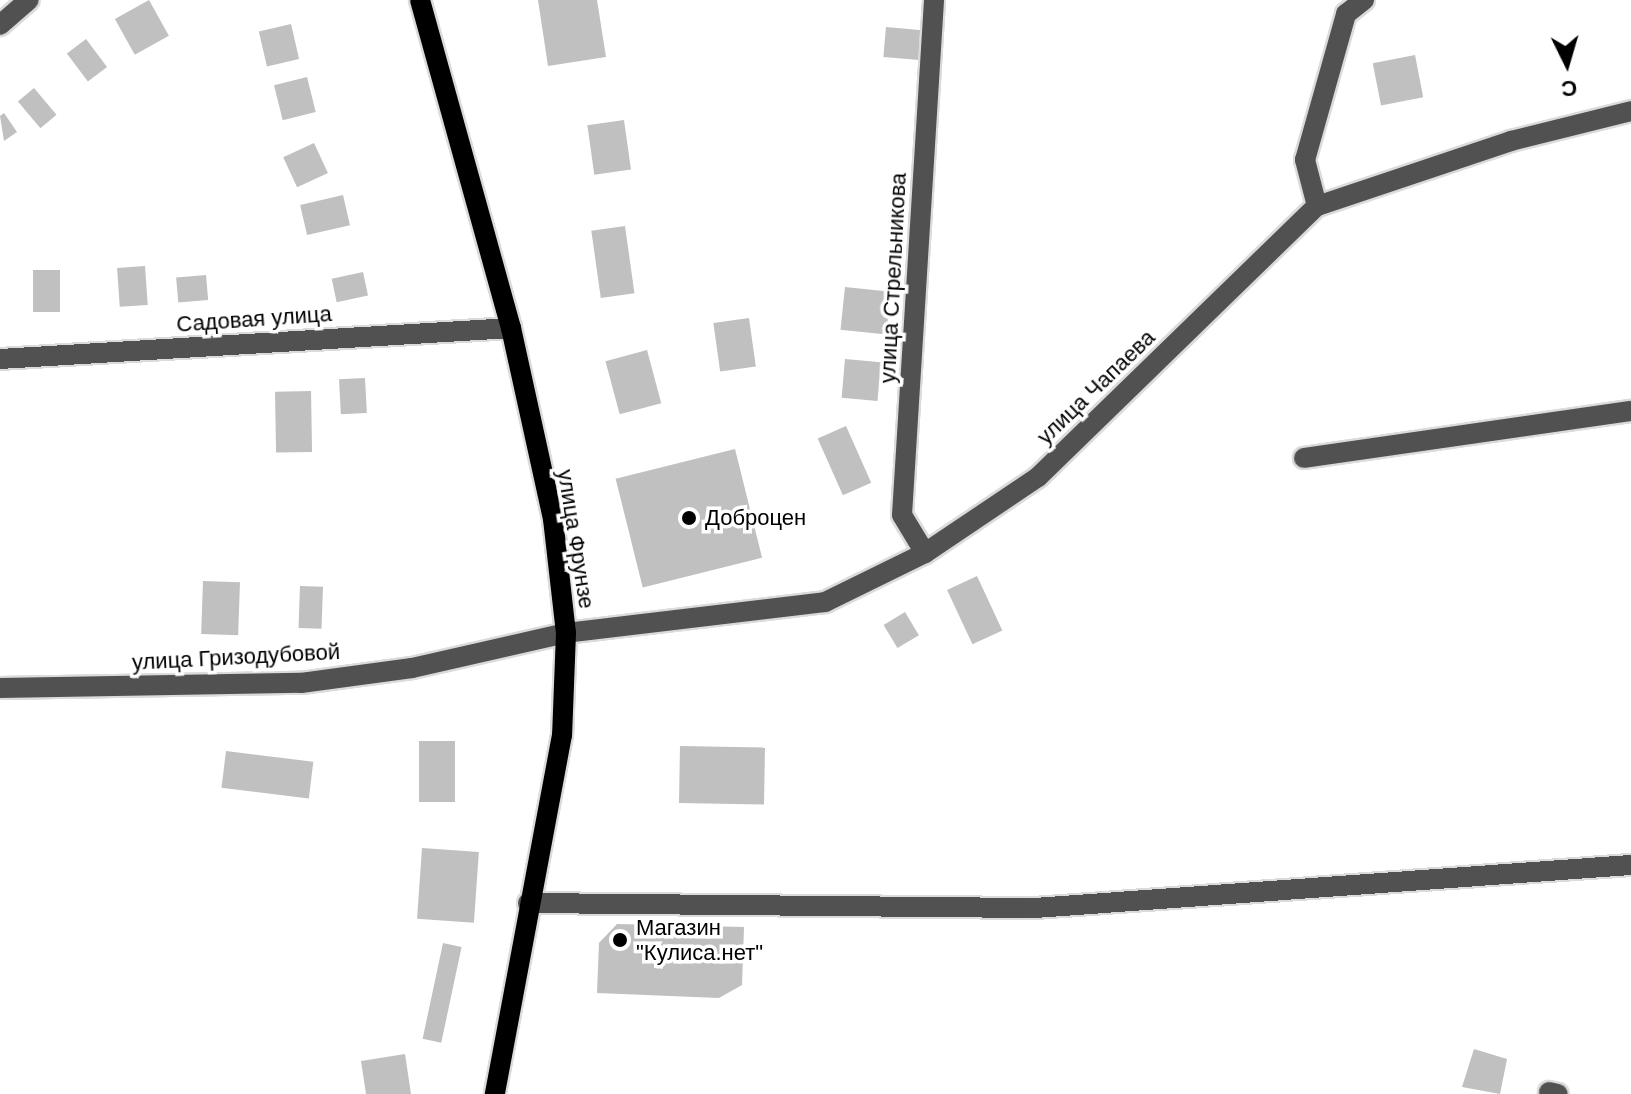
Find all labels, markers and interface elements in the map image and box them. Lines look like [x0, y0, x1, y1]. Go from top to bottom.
north arrow [1527, 24, 1607, 104]
text: С [1560, 75, 1578, 102]
street label: улица Стрельникова [874, 172, 912, 384]
street label: Садовая улица [175, 300, 333, 338]
street label: улица Чапаева [1032, 324, 1160, 450]
street label: улица Фрунзе [552, 468, 600, 610]
place label: Доброцен [705, 505, 806, 531]
marker: Доброцен [680, 509, 698, 527]
street label: улица Гризодубовой [131, 638, 341, 676]
place label: Магазин "Кулиса.нет" [636, 914, 763, 966]
marker: Магазин "Кулиса.нет" [611, 931, 629, 949]

